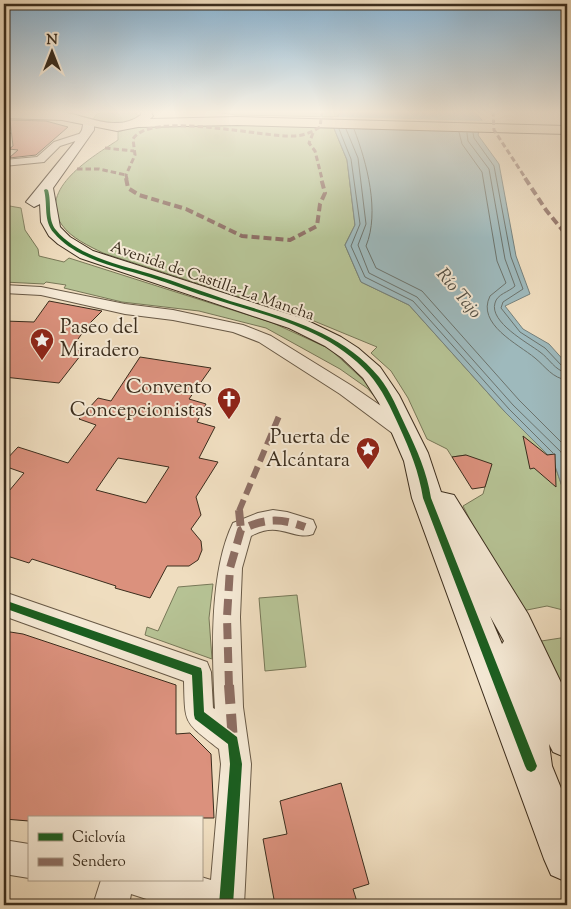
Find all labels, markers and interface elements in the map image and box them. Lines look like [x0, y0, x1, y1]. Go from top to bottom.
north arrow [28, 28, 78, 78]
text: N [46, 31, 58, 51]
street label: Avenida de Castilla-La Mancha [107, 236, 318, 328]
water label: Río Tajo [429, 263, 487, 325]
place label: Paseo del Miradero [60, 314, 139, 366]
place icon: Paseo del Miradero [29, 327, 55, 361]
place label: Convento Concepcionistas [70, 374, 212, 426]
church icon: Convento Concepcionistas [216, 386, 242, 420]
place label: Puerta de Alcántara [266, 424, 350, 476]
place icon: Puerta de Alcántara [355, 436, 381, 470]
legend [28, 816, 202, 882]
text: Ciclovía [72, 828, 126, 849]
text: Sendero [72, 852, 126, 873]

